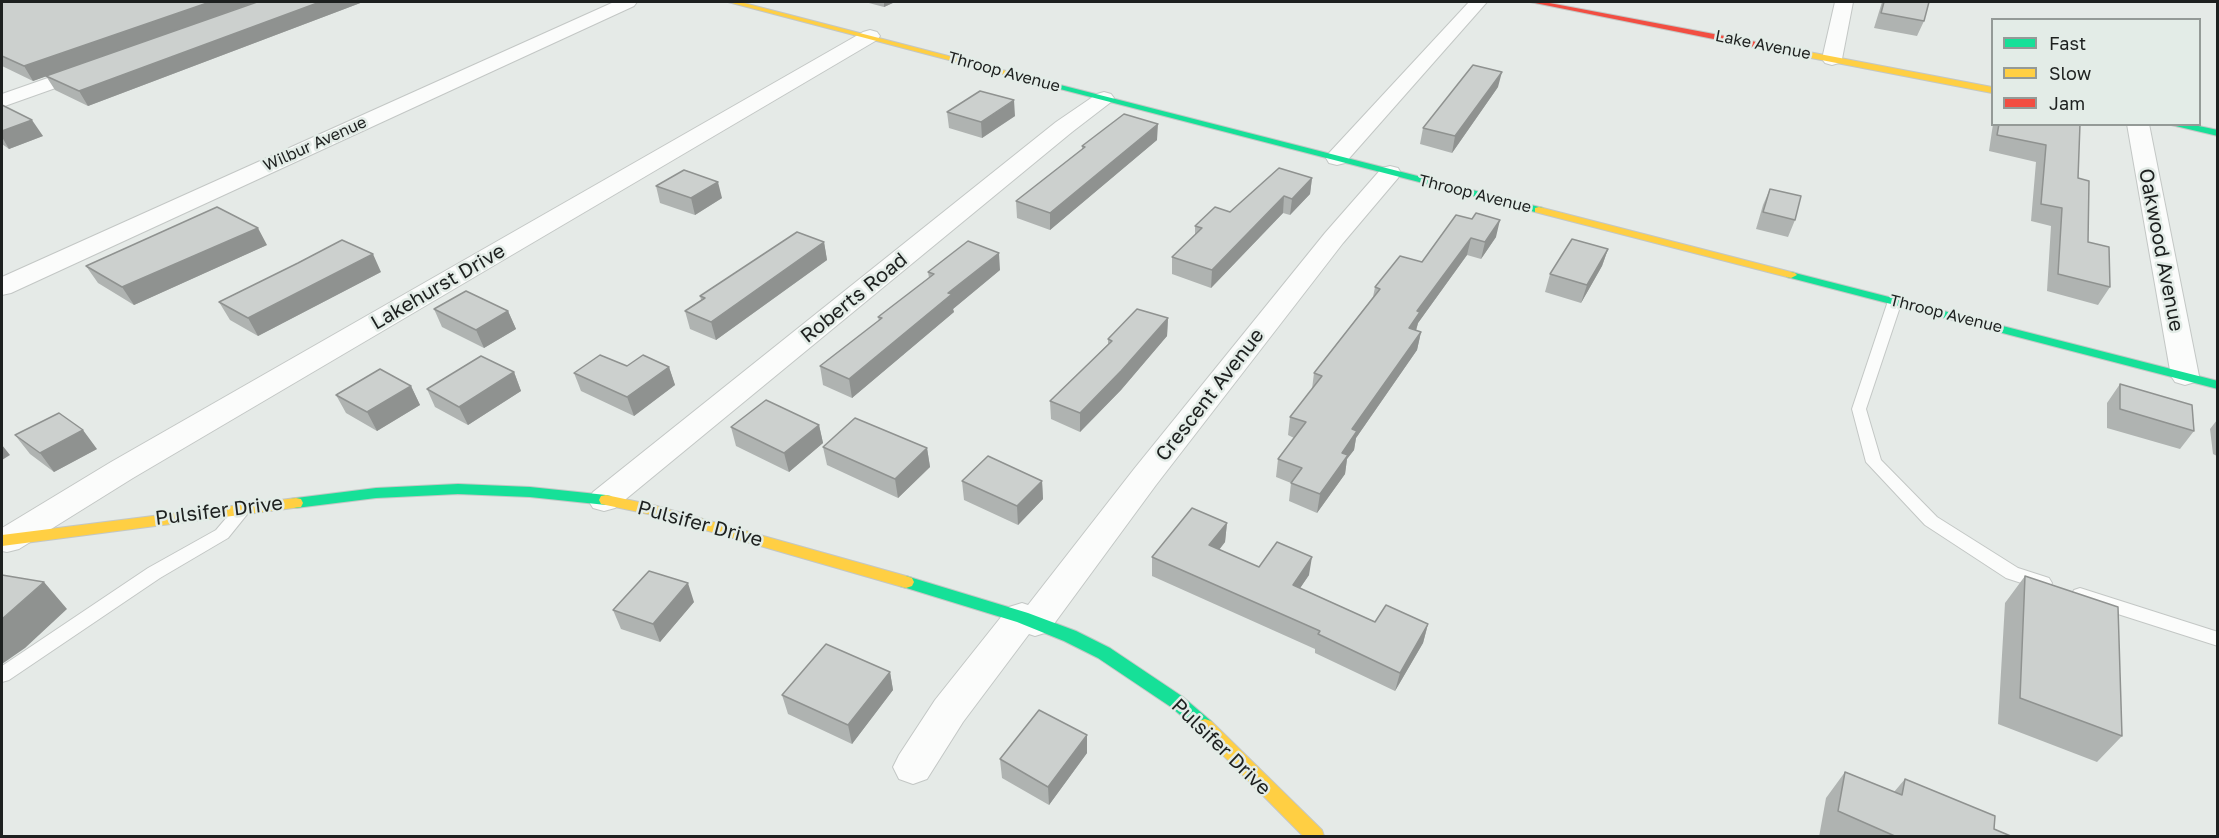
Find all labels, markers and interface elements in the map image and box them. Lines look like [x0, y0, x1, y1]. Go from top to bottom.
legend [1991, 18, 2201, 126]
street label: Lake Avenue [1714, 26, 1812, 64]
text: Fast [2049, 32, 2086, 54]
street label: Throop Avenue [946, 48, 1062, 96]
text: Slow [2049, 62, 2091, 84]
text: Jam [2049, 92, 2085, 114]
street label: Wilbur Avenue [260, 113, 370, 175]
street label: Oakwood Avenue [2133, 166, 2189, 334]
street label: Throop Avenue [1417, 171, 1533, 217]
street label: Lakehurst Drive [367, 239, 509, 335]
street label: Roberts Road [796, 248, 912, 348]
street label: Throop Avenue [1888, 291, 2004, 337]
street label: Crescent Avenue [1151, 324, 1269, 466]
street label: Pulsifer Drive [154, 491, 284, 531]
street label: Pulsifer Drive [635, 496, 765, 552]
street label: Pulsifer Drive [1166, 694, 1276, 800]

